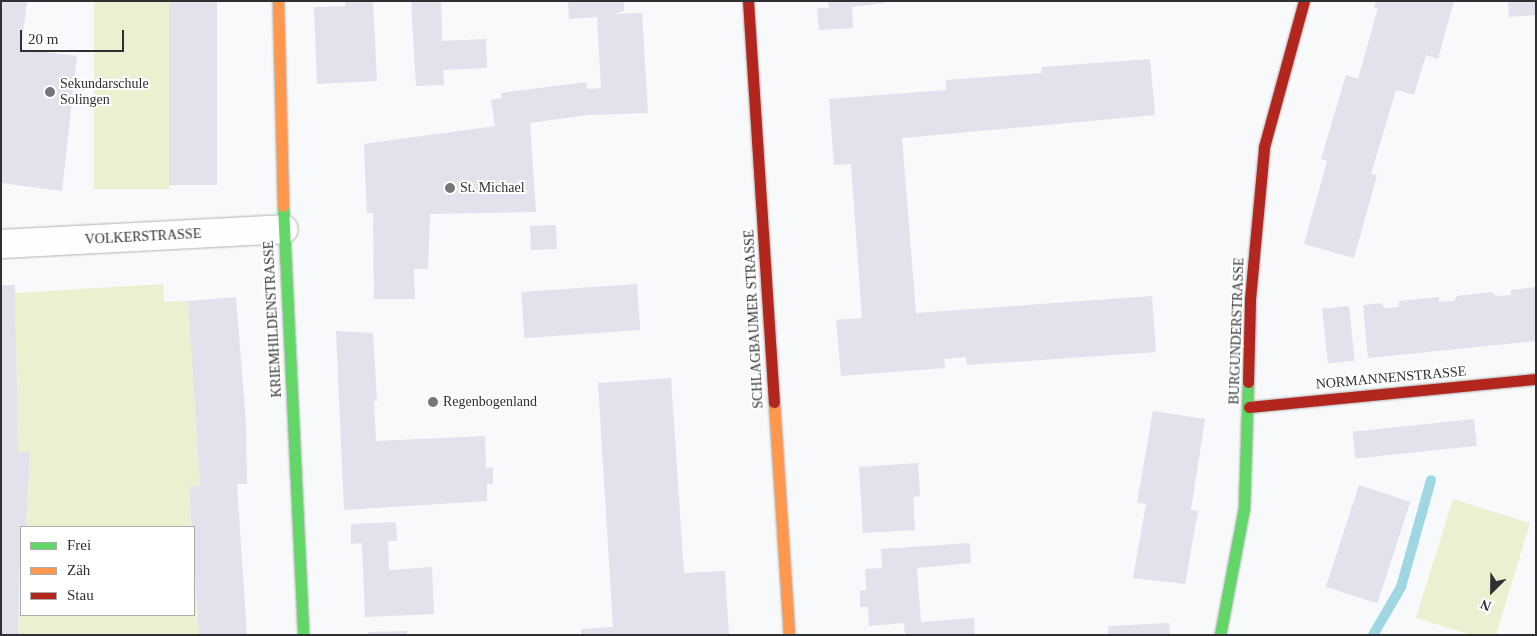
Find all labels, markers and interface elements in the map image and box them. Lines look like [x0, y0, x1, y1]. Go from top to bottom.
scale bar [22, 20, 126, 52]
text: 20 m [28, 31, 58, 47]
place label: Sekundarschule Solingen [60, 76, 149, 108]
marker: Sekundarschule Solingen [44, 86, 56, 98]
place label: St. Michael [460, 180, 525, 196]
marker: St. Michael [444, 182, 456, 194]
street label: VOLKERSTRASSE [84, 226, 202, 248]
street label: SCHLAGBAUMER STRASSE [741, 229, 767, 409]
street label: KRIEMHILDENSTRASSE [261, 240, 285, 398]
street label: BURGUNDERSTRASSE [1226, 257, 1248, 405]
street label: NORMANNENSTRASSE [1315, 363, 1467, 393]
place label: Regenbogenland [443, 394, 537, 410]
marker: Regenbogenland [427, 396, 439, 408]
legend [20, 526, 195, 616]
text: Frei [67, 537, 91, 553]
text: Zäh [67, 562, 90, 578]
north arrow [1467, 566, 1517, 616]
text: Stau [67, 587, 94, 603]
text: N [1478, 596, 1494, 614]

